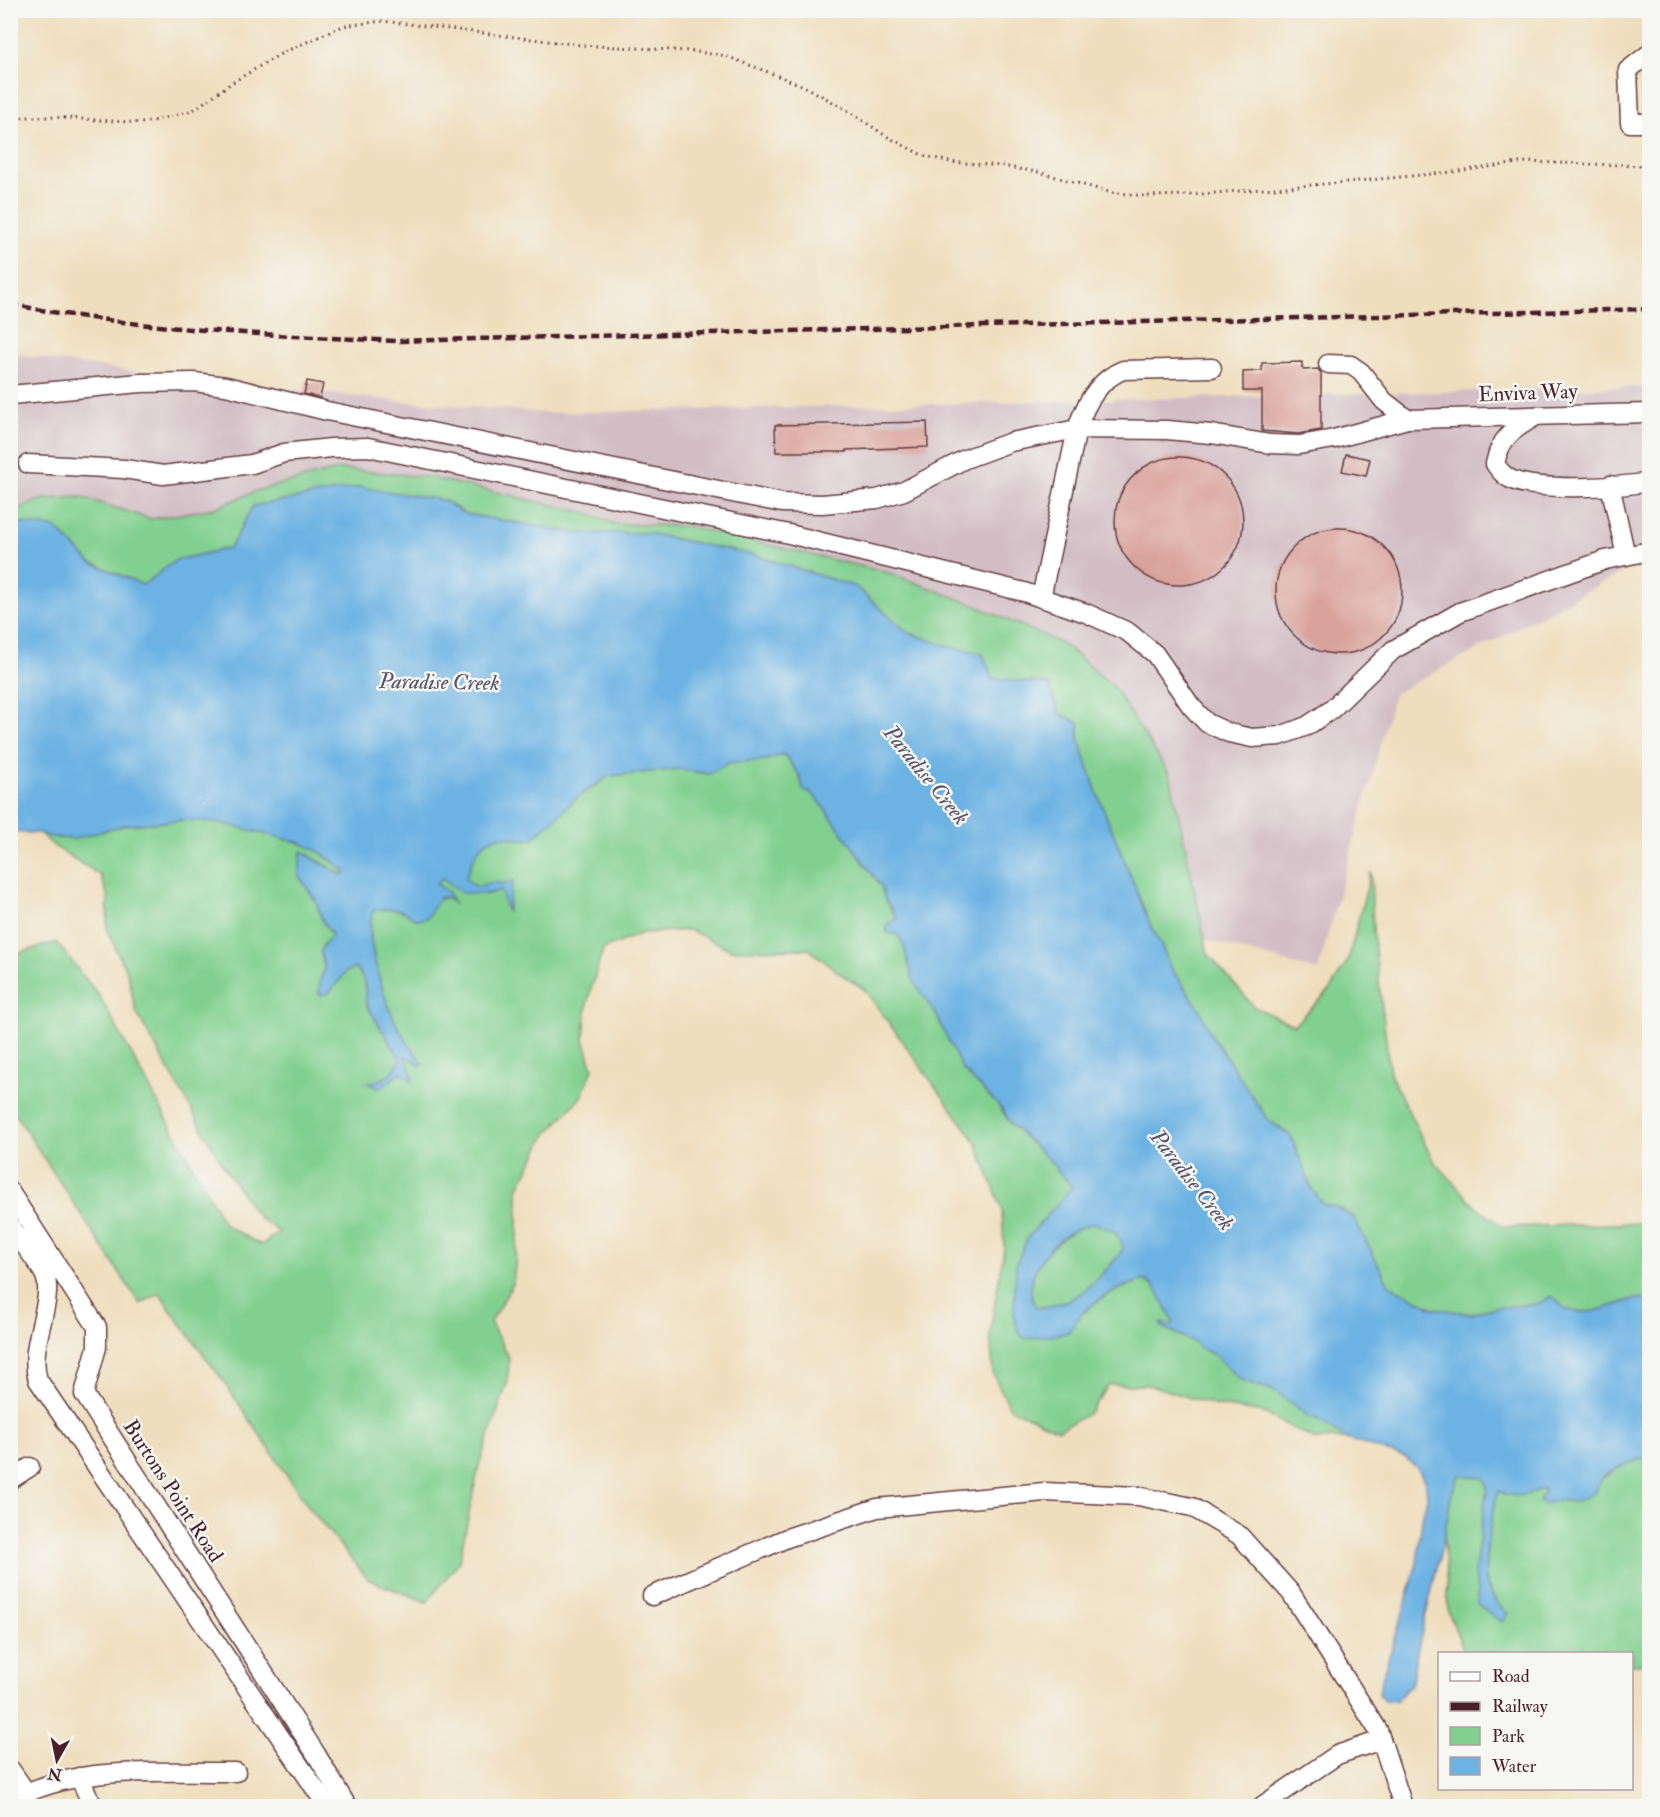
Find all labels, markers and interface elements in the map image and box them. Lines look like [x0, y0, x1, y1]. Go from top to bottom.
street label: Enviva Way [1478, 378, 1579, 408]
water label: Paradise Creek [377, 667, 500, 697]
water label: Paradise Creek [876, 718, 975, 831]
water label: Paradise Creek [1143, 1123, 1240, 1236]
street label: Burtons Point Road [117, 1414, 230, 1568]
legend [1438, 1652, 1633, 1790]
text: Road [1492, 1665, 1530, 1688]
text: Railway [1492, 1695, 1549, 1718]
text: Park [1492, 1725, 1525, 1748]
north arrow [27, 1730, 87, 1790]
text: Water [1491, 1755, 1536, 1778]
text: N [46, 1763, 64, 1785]

